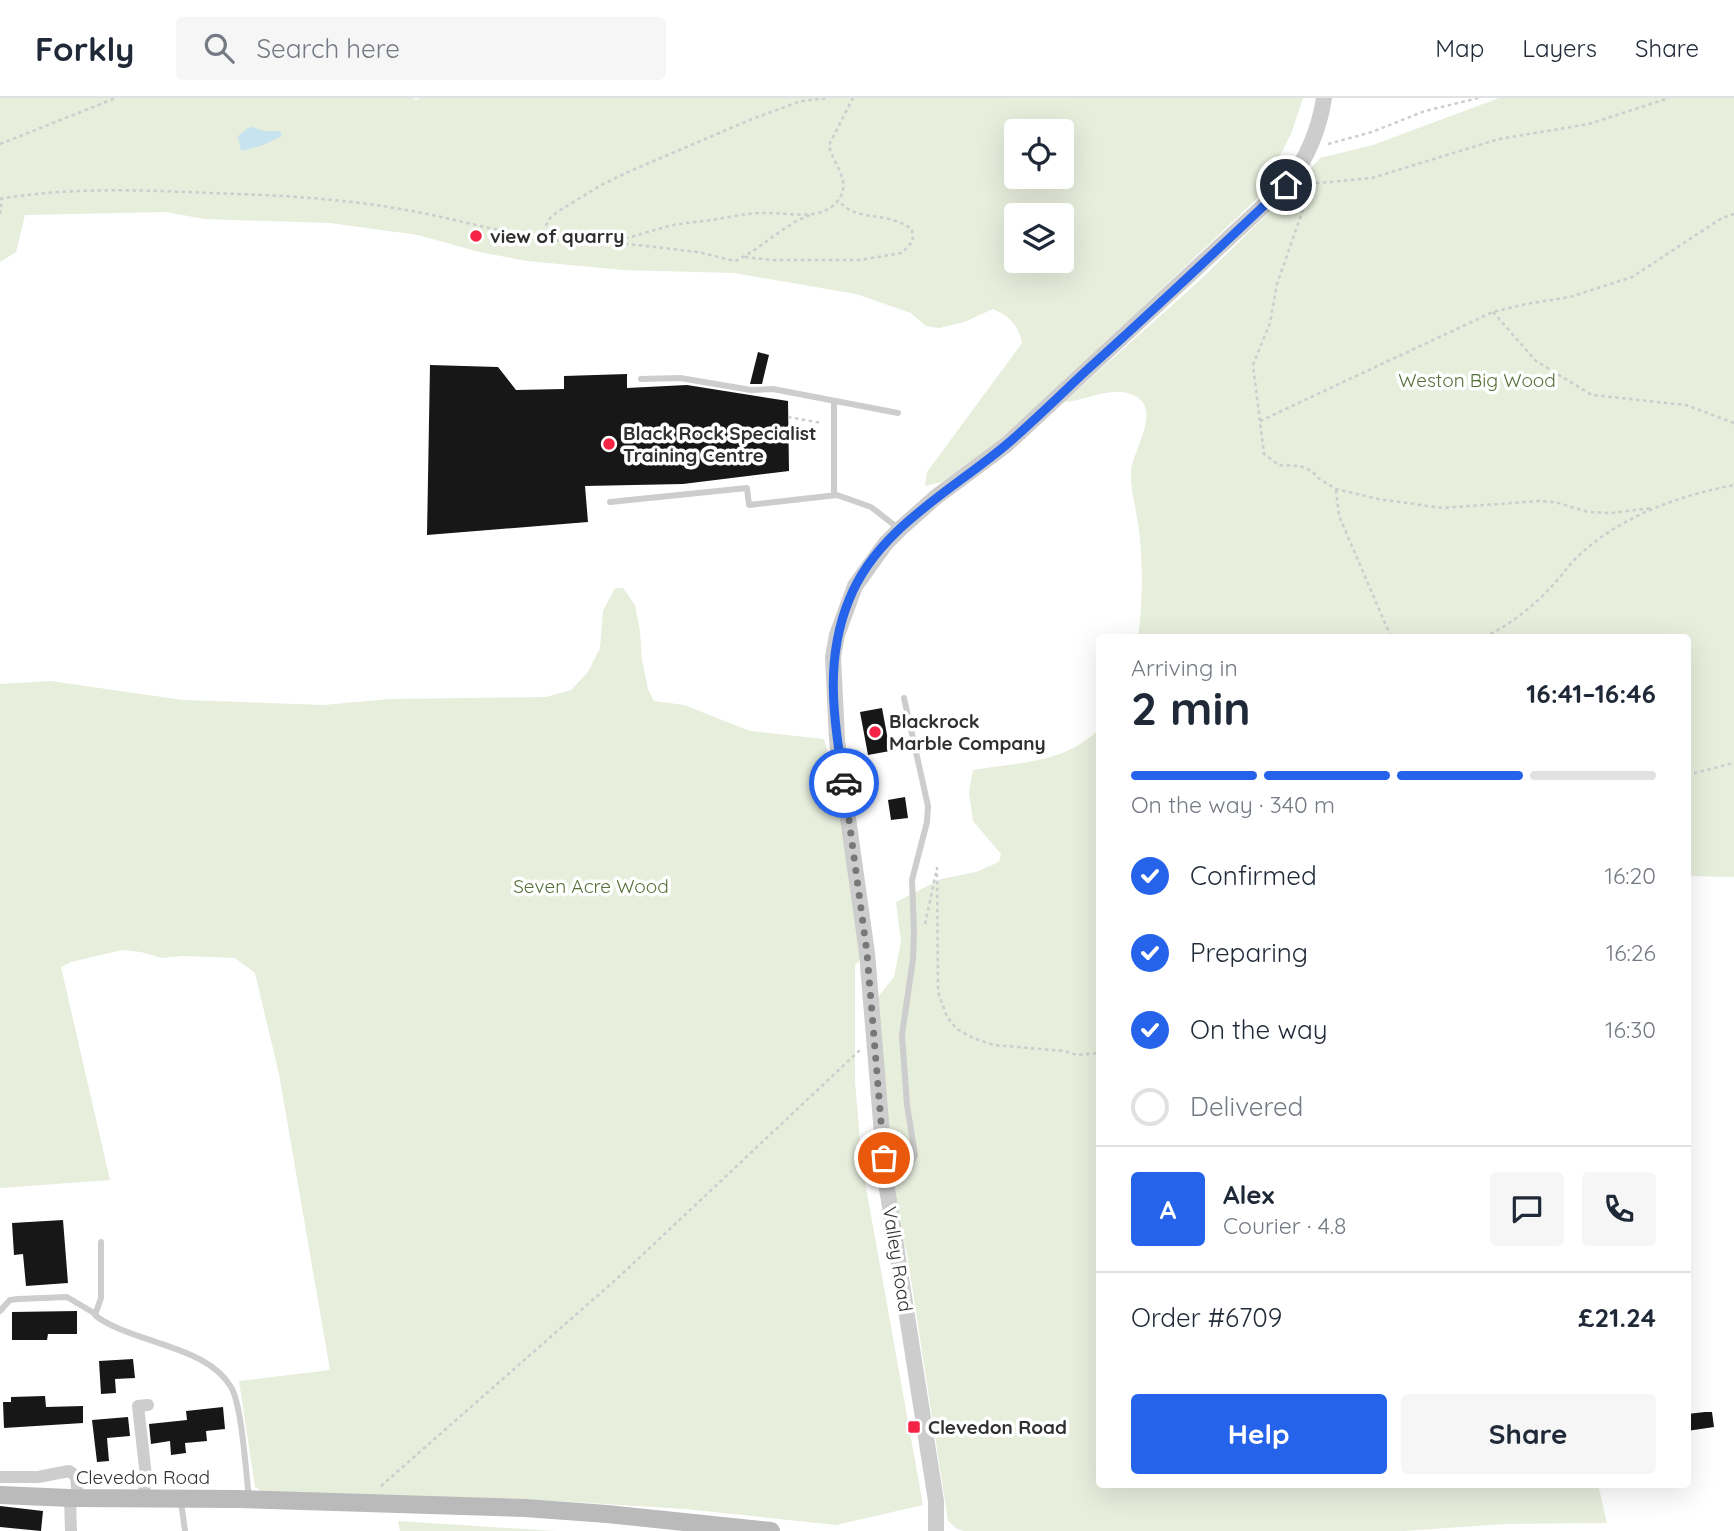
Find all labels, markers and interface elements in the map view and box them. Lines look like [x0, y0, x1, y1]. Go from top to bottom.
search box [176, 17, 666, 80]
text: Forkly [35, 28, 134, 69]
icon: search [200, 29, 238, 67]
text: Search here [256, 32, 400, 65]
text: Map [1435, 33, 1484, 63]
text: Layers [1522, 33, 1597, 63]
text: Share [1635, 33, 1699, 63]
map controls [1004, 119, 1074, 273]
button: locate [1004, 119, 1074, 189]
pin [1256, 155, 1316, 215]
icon: home [1267, 166, 1305, 204]
button: layers [1004, 203, 1074, 273]
place label: view of quarry [490, 224, 624, 248]
marker: view of quarry [468, 228, 484, 244]
park label: Weston Big Wood [1398, 368, 1556, 392]
place label: Black Rock Specialist Training Centre [623, 421, 817, 467]
marker: Black Rock Specialist Training Centre [601, 436, 617, 452]
text: Arriving in [1131, 653, 1238, 682]
text: 16:41–16:46 [1526, 677, 1656, 710]
text: 2 min [1131, 679, 1251, 737]
place label: Blackrock Marble Company [889, 709, 1046, 755]
marker: Blackrock Marble Company [867, 724, 883, 740]
courier [809, 748, 879, 818]
icon: car [825, 764, 863, 802]
text: On the way · 340 m [1131, 790, 1335, 819]
icon: check [1131, 857, 1169, 895]
text: Confirmed [1190, 859, 1317, 892]
text: 16:20 [1604, 861, 1656, 890]
park label: Seven Acre Wood [513, 874, 669, 898]
icon: check [1131, 934, 1169, 972]
text: Preparing [1190, 936, 1308, 969]
text: 16:26 [1606, 938, 1656, 967]
icon: check [1131, 1011, 1169, 1049]
text: On the way [1190, 1013, 1328, 1046]
text: 16:30 [1605, 1015, 1656, 1044]
text: Delivered [1190, 1090, 1303, 1123]
pin [854, 1128, 914, 1188]
icon: bag [865, 1139, 903, 1177]
button: chat [1490, 1172, 1564, 1246]
button: phone [1582, 1172, 1656, 1246]
text: Alex [1223, 1178, 1274, 1211]
text: A [1160, 1193, 1176, 1226]
street label: Valley Road [878, 1205, 918, 1313]
text: Courier · 4.8 [1223, 1211, 1346, 1240]
text: Order #6709 [1131, 1301, 1282, 1334]
text: £21.24 [1578, 1301, 1656, 1334]
button: Help [1131, 1394, 1387, 1474]
button: Share [1401, 1394, 1656, 1474]
place label: Clevedon Road [928, 1415, 1067, 1439]
marker: Clevedon Road [906, 1419, 922, 1435]
street label: Clevedon Road [76, 1465, 210, 1489]

